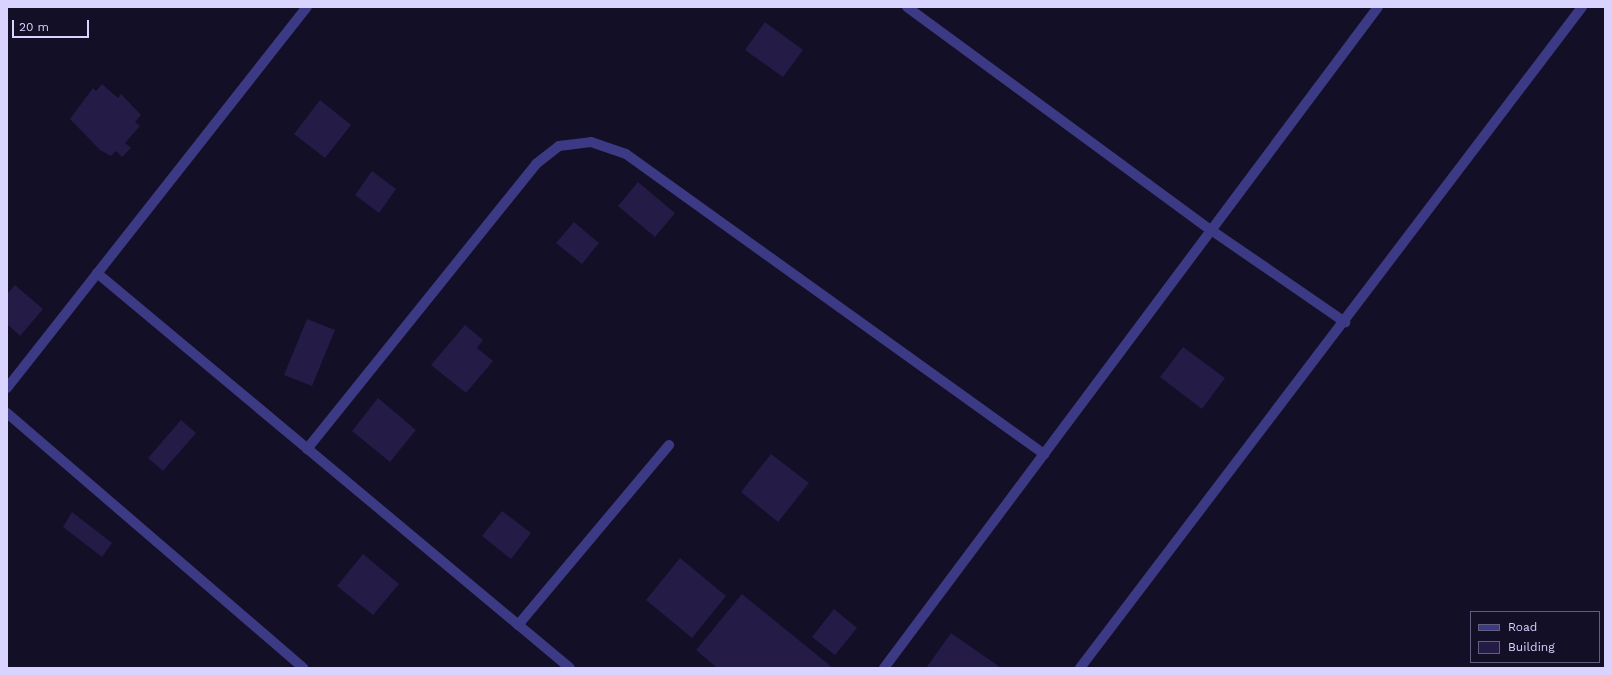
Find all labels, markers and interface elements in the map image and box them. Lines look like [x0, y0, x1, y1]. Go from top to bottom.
scale bar [14, 12, 91, 38]
text: 20 m [19, 20, 49, 34]
legend [1470, 611, 1600, 663]
text: Road [1508, 620, 1537, 634]
text: Building [1508, 640, 1555, 654]

